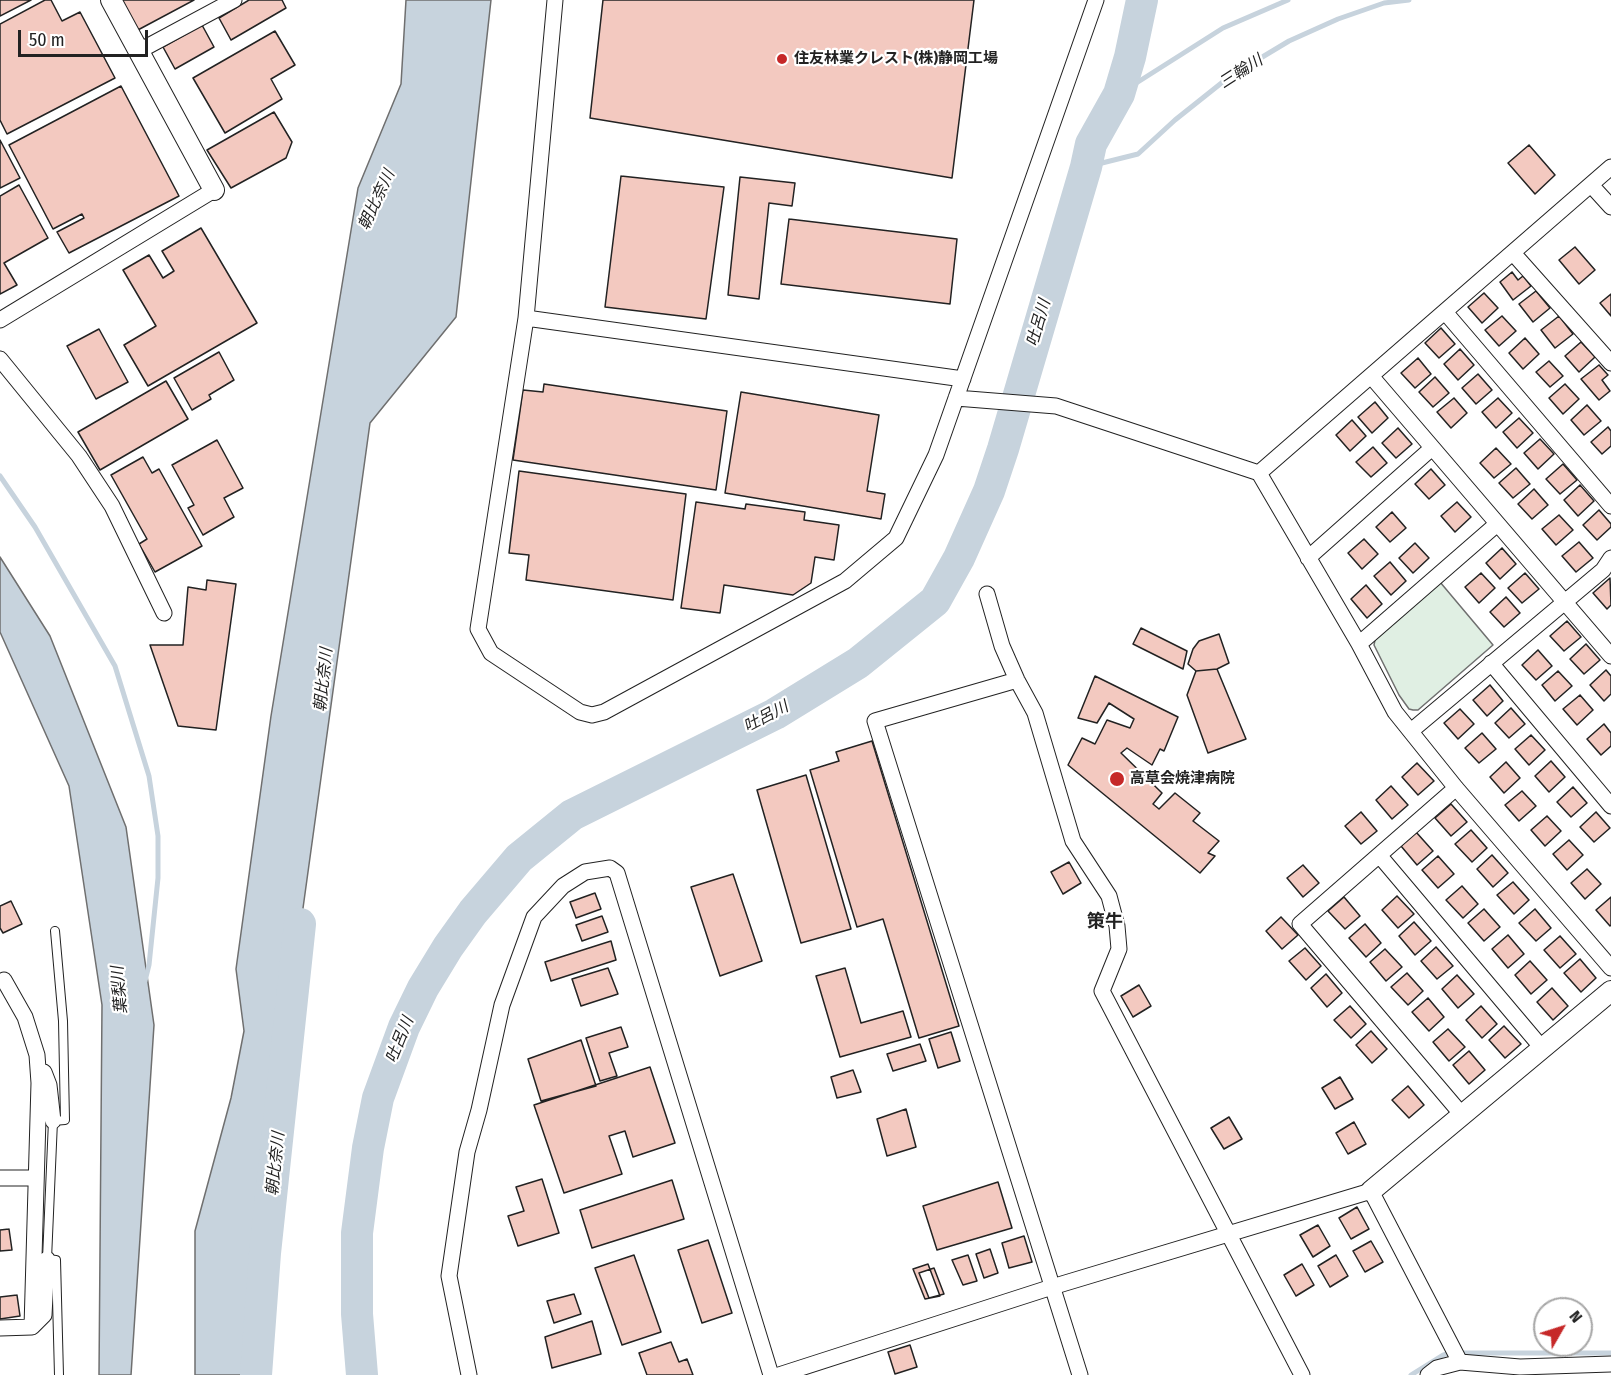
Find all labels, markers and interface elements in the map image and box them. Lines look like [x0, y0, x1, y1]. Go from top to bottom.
scale bar [21, 18, 152, 56]
text: 50 m [29, 29, 65, 51]
place label: 住友林業クレスト(株)静岡工場 [794, 50, 998, 68]
water label: 三輪川 [1216, 51, 1266, 93]
marker: 住友林業クレスト(株)静岡工場 [775, 52, 789, 66]
water label: 朝比奈川 [355, 167, 399, 233]
water label: 吐呂川 [1023, 297, 1055, 349]
water label: 朝比奈川 [311, 647, 337, 713]
water label: 吐呂川 [740, 697, 792, 737]
marker: 高草会焼津病院 [1108, 770, 1126, 788]
place label: 高草会焼津病院 [1130, 770, 1235, 788]
district label: 策牛 [1087, 911, 1123, 933]
water label: 葉梨川 [108, 965, 132, 1015]
water label: 吐呂川 [382, 1014, 418, 1066]
water label: 朝比奈川 [263, 1131, 289, 1197]
north arrow [1533, 1297, 1593, 1357]
text: N [1565, 1307, 1586, 1326]

